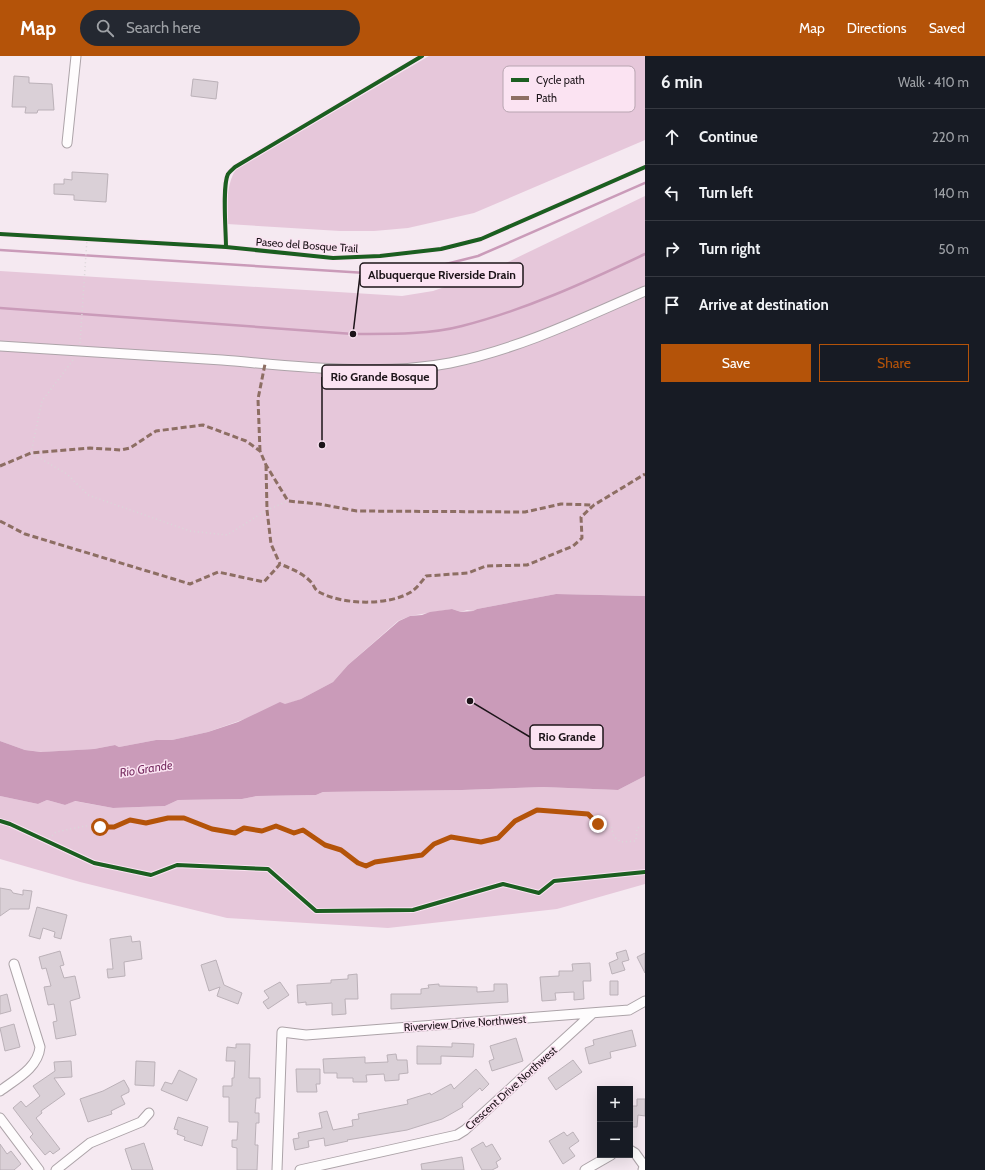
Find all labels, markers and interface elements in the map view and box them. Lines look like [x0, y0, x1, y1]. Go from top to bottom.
search box [80, 10, 360, 46]
text: Map [20, 17, 56, 40]
icon: search [94, 17, 116, 39]
text: Search here [126, 19, 201, 37]
text: Map [799, 19, 825, 37]
text: Directions [847, 19, 907, 37]
text: Saved [929, 19, 965, 37]
legend [503, 66, 635, 112]
text: 6 min [661, 72, 703, 92]
text: Cycle path [536, 73, 585, 87]
text: Walk · 410 m [898, 74, 969, 90]
text: Path [536, 91, 557, 105]
icon: ahead [661, 126, 683, 148]
text: Continue [699, 128, 758, 146]
text: 220 m [932, 129, 969, 145]
icon: left [661, 182, 683, 204]
text: Turn left [699, 184, 753, 202]
text: 140 m [934, 185, 969, 201]
street label: Paseo del Bosque Trail [255, 234, 359, 256]
icon: right [661, 238, 683, 260]
text: Turn right [699, 240, 760, 258]
text: 50 m [939, 241, 969, 257]
callout: Albuquerque Riverside Drain [360, 263, 523, 287]
text: Albuquerque Riverside Drain [368, 267, 516, 282]
icon: arrive [661, 294, 683, 316]
text: Arrive at destination [699, 296, 829, 314]
button: Save [661, 344, 811, 382]
button: Share [819, 344, 969, 382]
callout: Rio Grande Bosque [322, 365, 437, 389]
text: Rio Grande Bosque [330, 369, 430, 384]
callout: Rio Grande [530, 725, 603, 749]
text: Rio Grande [538, 729, 596, 744]
water label: Rio Grande [118, 757, 174, 780]
route end [589, 815, 607, 833]
route start [91, 818, 109, 836]
street label: Riverview Drive Northwest [403, 1012, 527, 1034]
street label: Crescent Drive Northwest [462, 1043, 560, 1133]
map controls [597, 1086, 633, 1158]
button: + [597, 1086, 633, 1122]
button: − [597, 1122, 633, 1158]

